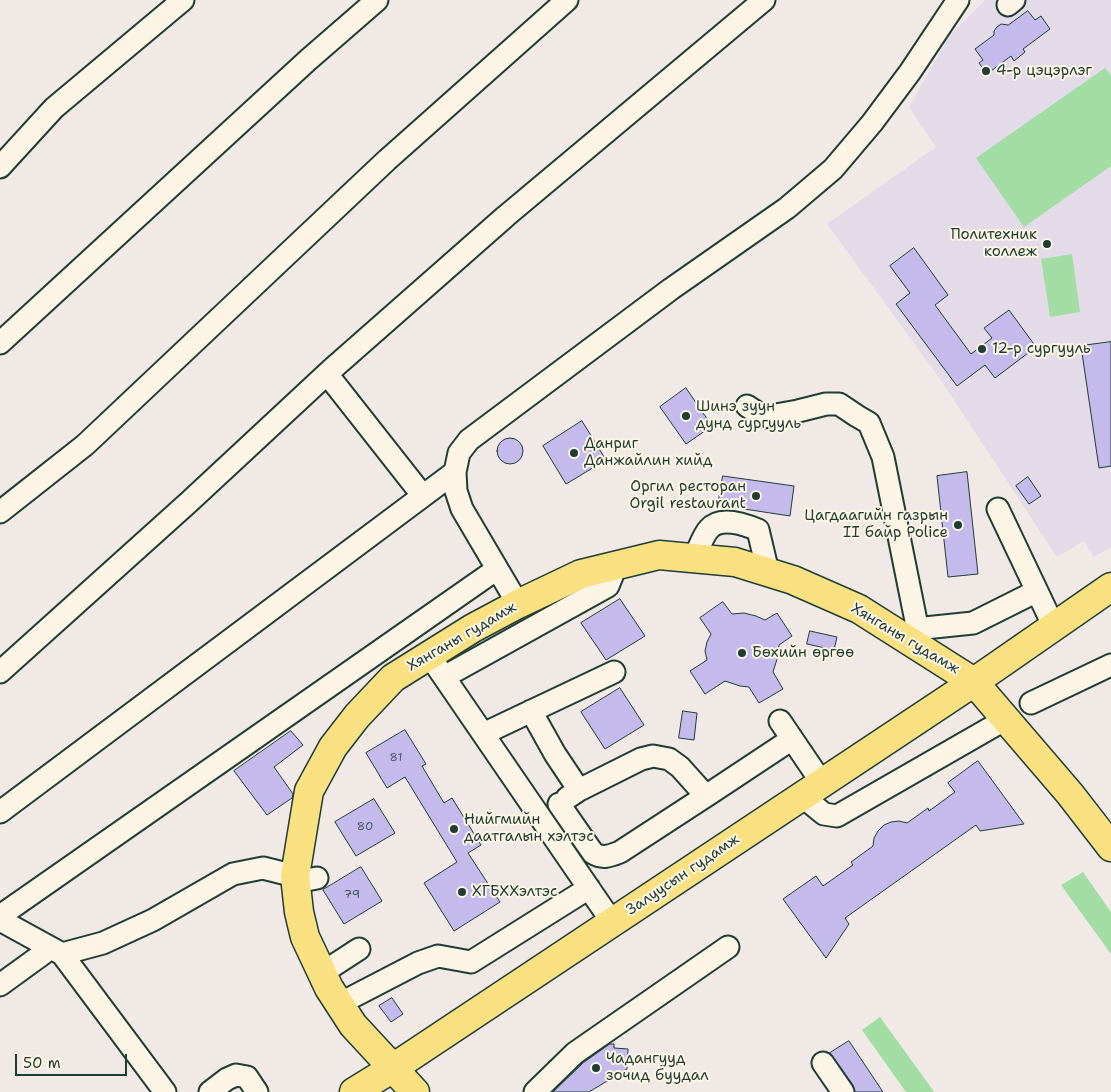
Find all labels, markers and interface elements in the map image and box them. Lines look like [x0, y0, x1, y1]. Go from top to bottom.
place label: 4-р цэцэрлэг [996, 62, 1092, 80]
marker: 4-р цэцэрлэг [980, 65, 992, 77]
place label: Политехник коллеж [951, 226, 1037, 261]
marker: Политехник коллеж [1041, 238, 1053, 250]
place label: 12-р сургууль [992, 340, 1091, 358]
marker: 12-р сургууль [976, 343, 988, 355]
place label: Шинэ зуун дунд сургууль [696, 398, 801, 433]
marker: Шинэ зуун дунд сургууль [680, 410, 692, 422]
place label: Данриг Данжайлин хийд [584, 435, 712, 470]
marker: Данриг Данжайлин хийд [568, 447, 580, 459]
place label: Оргил ресторан Orgil restaurant [629, 478, 746, 513]
marker: Оргил ресторан Orgil restaurant [750, 490, 762, 502]
place label: Цагдаагийн газрын II байр Police [804, 507, 948, 542]
marker: Цагдаагийн газрын II байр Police [952, 519, 964, 531]
street label: Хянганы гудамж [404, 598, 520, 676]
street label: Хянганы гудамж [848, 600, 962, 678]
place label: Бөхийн өргөө [752, 644, 854, 662]
marker: Бөхийн өргөө [736, 647, 748, 659]
house number: 81 [390, 751, 402, 765]
place label: Нийгмийн даатгалын хэлтэс [464, 811, 594, 846]
house number: 80 [357, 820, 373, 834]
marker: Нийгмийн даатгалын хэлтэс [448, 823, 460, 835]
street label: Залуусын гудамж [623, 830, 743, 920]
place label: ХГБХХэлтэс [472, 883, 557, 901]
marker: ХГБХХэлтэс [456, 886, 468, 898]
house number: 79 [344, 888, 360, 902]
scale bar [18, 1044, 130, 1076]
place label: Чадангууд зочид буудал [606, 1050, 709, 1085]
text: 50 m [23, 1053, 61, 1073]
marker: Чадангууд зочид буудал [590, 1062, 602, 1074]

